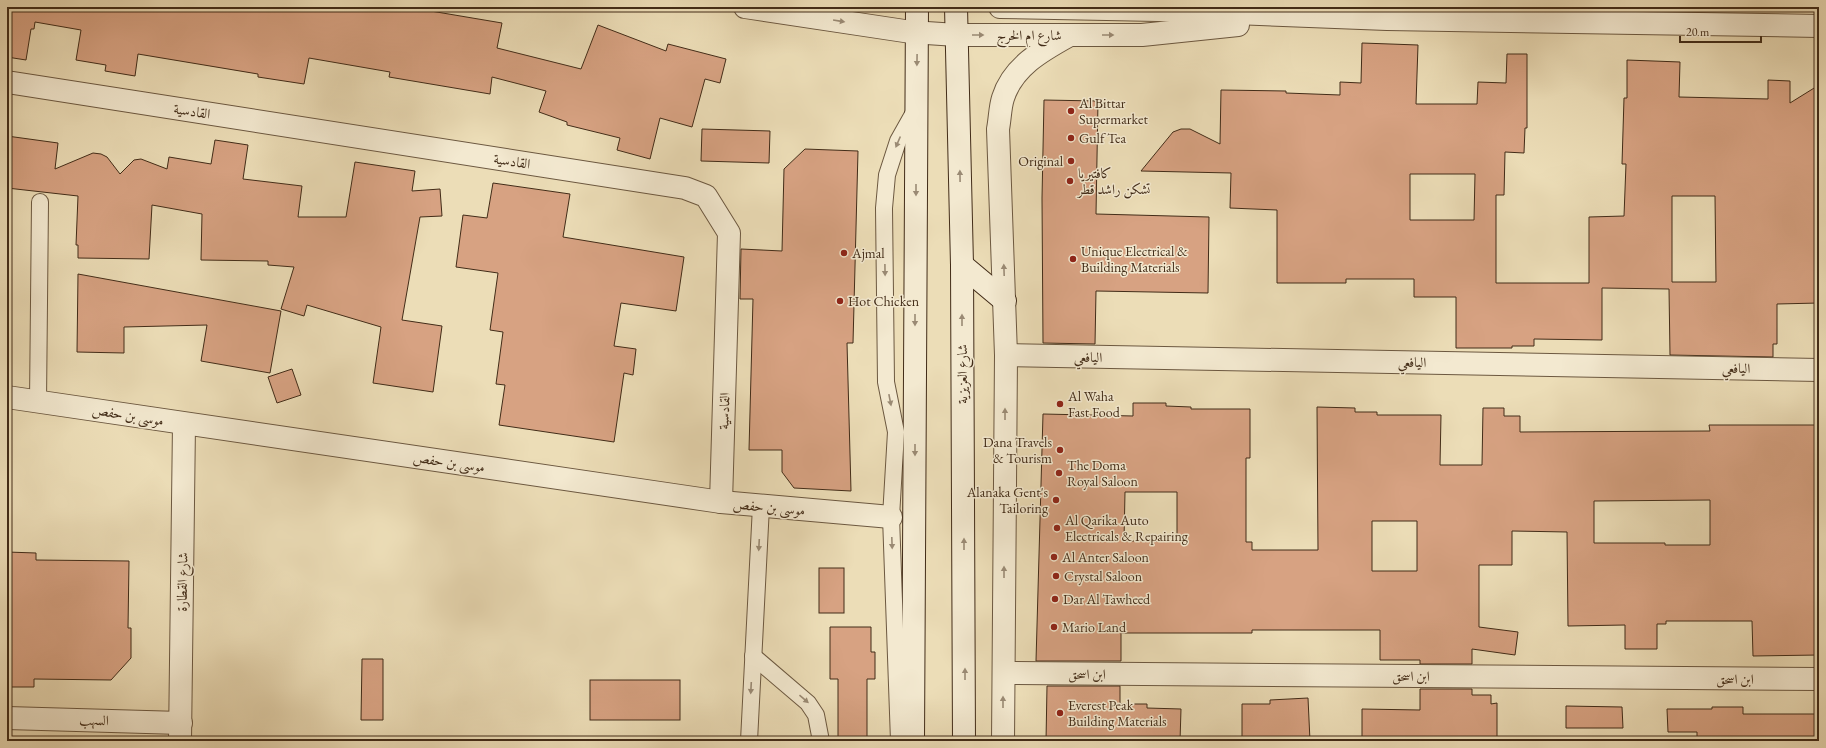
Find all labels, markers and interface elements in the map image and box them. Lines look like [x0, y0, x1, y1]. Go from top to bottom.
one-way arrow [833, 18, 845, 24]
scale bar [1680, 18, 1761, 44]
text: 20 m [1686, 24, 1710, 40]
street label: شارع ام الخرج [996, 26, 1062, 48]
one-way arrow [972, 32, 985, 38]
one-way arrow [1102, 32, 1115, 38]
one-way arrow [914, 54, 920, 67]
place label: Al Bittar Supermarket [1078, 94, 1148, 128]
street label: القادسية [172, 99, 212, 123]
marker: Al Bittar Supermarket [1066, 106, 1076, 116]
place label: Gulf Tea [1079, 129, 1127, 147]
marker: Gulf Tea [1066, 133, 1076, 143]
one-way arrow [895, 137, 901, 149]
street label: القادسية [492, 149, 532, 173]
place label: Original [1018, 152, 1064, 170]
marker: Original [1066, 156, 1076, 166]
place label: كافتيريا تشكن راشد قطر [1076, 164, 1150, 199]
one-way arrow [957, 169, 963, 182]
marker: كافتيريا تشكن راشد قطر [1065, 176, 1075, 186]
one-way arrow [913, 184, 919, 197]
place label: Unique Electrical & Building Materials [1081, 242, 1188, 276]
place label: Ajmal [851, 244, 885, 262]
marker: Ajmal [839, 248, 849, 258]
marker: Unique Electrical & Building Materials [1068, 254, 1078, 264]
one-way arrow [882, 264, 888, 277]
one-way arrow [1000, 264, 1007, 276]
place label: Hot Chicken [848, 292, 920, 310]
marker: Hot Chicken [835, 296, 845, 306]
one-way arrow [959, 313, 965, 326]
one-way arrow [912, 314, 918, 327]
street label: شارع العزيزية [953, 344, 974, 404]
street label: اليافعي [1073, 348, 1102, 371]
street label: اليافعي [1397, 353, 1426, 376]
street label: اليافعي [1721, 359, 1750, 382]
place label: Al Waha Fast Food [1067, 387, 1121, 421]
street label: القادسية [714, 392, 734, 430]
one-way arrow [887, 394, 893, 406]
marker: Al Waha Fast Food [1055, 399, 1065, 409]
street label: موسى بن حفص [91, 400, 165, 431]
one-way arrow [1002, 408, 1009, 420]
place label: Dana Travels & Tourism [983, 433, 1052, 467]
one-way arrow [912, 444, 918, 457]
marker: Dana Travels & Tourism [1055, 445, 1065, 455]
street label: موسى بن حفص [412, 448, 486, 477]
place label: The Doma Royal Saloon [1067, 456, 1139, 490]
marker: The Doma Royal Saloon [1054, 468, 1064, 478]
place label: Alanaka Gent's Tailoring [966, 483, 1049, 517]
street label: موسى بن حفص [732, 495, 806, 520]
marker: Alanaka Gent's Tailoring [1051, 495, 1061, 505]
place label: Al Qarika Auto Electricals & Repairing [1064, 511, 1189, 545]
marker: Al Qarika Auto Electricals & Repairing [1052, 523, 1062, 533]
one-way arrow [889, 537, 895, 550]
one-way arrow [960, 538, 967, 550]
one-way arrow [755, 539, 762, 551]
place label: Al Anter Saloon [1061, 548, 1150, 566]
street label: شارع القطارة [172, 552, 195, 612]
marker: Al Anter Saloon [1049, 552, 1059, 562]
one-way arrow [1001, 565, 1007, 578]
place label: Crystal Saloon [1064, 567, 1143, 585]
marker: Crystal Saloon [1051, 571, 1061, 581]
place label: Dar Al Tawheed [1063, 590, 1151, 608]
marker: Dar Al Tawheed [1050, 594, 1060, 604]
place label: Mario Land [1062, 618, 1127, 636]
marker: Mario Land [1049, 622, 1059, 632]
street label: ابن اسحق [1068, 665, 1106, 683]
one-way arrow [962, 667, 968, 680]
street label: ابن اسحق [1392, 667, 1430, 685]
street label: ابن اسحق [1716, 670, 1754, 688]
one-way arrow [747, 682, 754, 695]
one-way arrow [798, 695, 809, 704]
one-way arrow [1000, 695, 1006, 708]
place label: Everest Peak Building Materials [1068, 696, 1167, 730]
marker: Everest Peak Building Materials [1055, 708, 1065, 718]
street label: السهب [79, 711, 109, 730]

